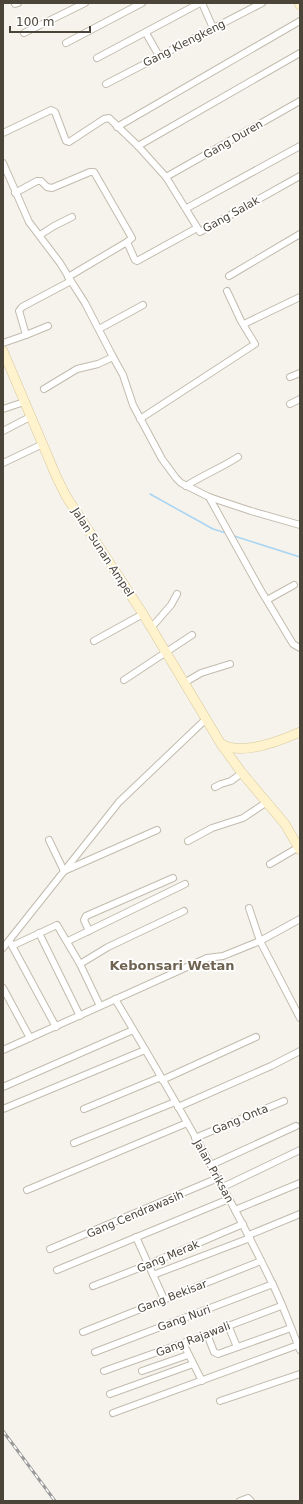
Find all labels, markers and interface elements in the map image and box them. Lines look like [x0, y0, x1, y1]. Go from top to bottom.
scale bar [10, 8, 90, 34]
text: 100 m [16, 15, 54, 29]
street label: Gang Klengkeng [141, 17, 227, 70]
street label: Gang Duren [201, 117, 265, 162]
street label: Gang Salak [201, 193, 262, 235]
street label: Jalan Sunan Ampel [68, 505, 136, 599]
district label: Kebonsari Wetan [110, 958, 235, 973]
street label: Gang Onta [210, 1102, 270, 1137]
street label: Jalan Priksan [190, 1137, 236, 1205]
street label: Gang Cendrawasih [85, 1188, 186, 1241]
street label: Gang Merak [135, 1237, 202, 1275]
street label: Gang Bekisar [136, 1277, 209, 1316]
street label: Gang Nuri [156, 1303, 212, 1334]
street label: Gang Rajawali [154, 1319, 232, 1360]

